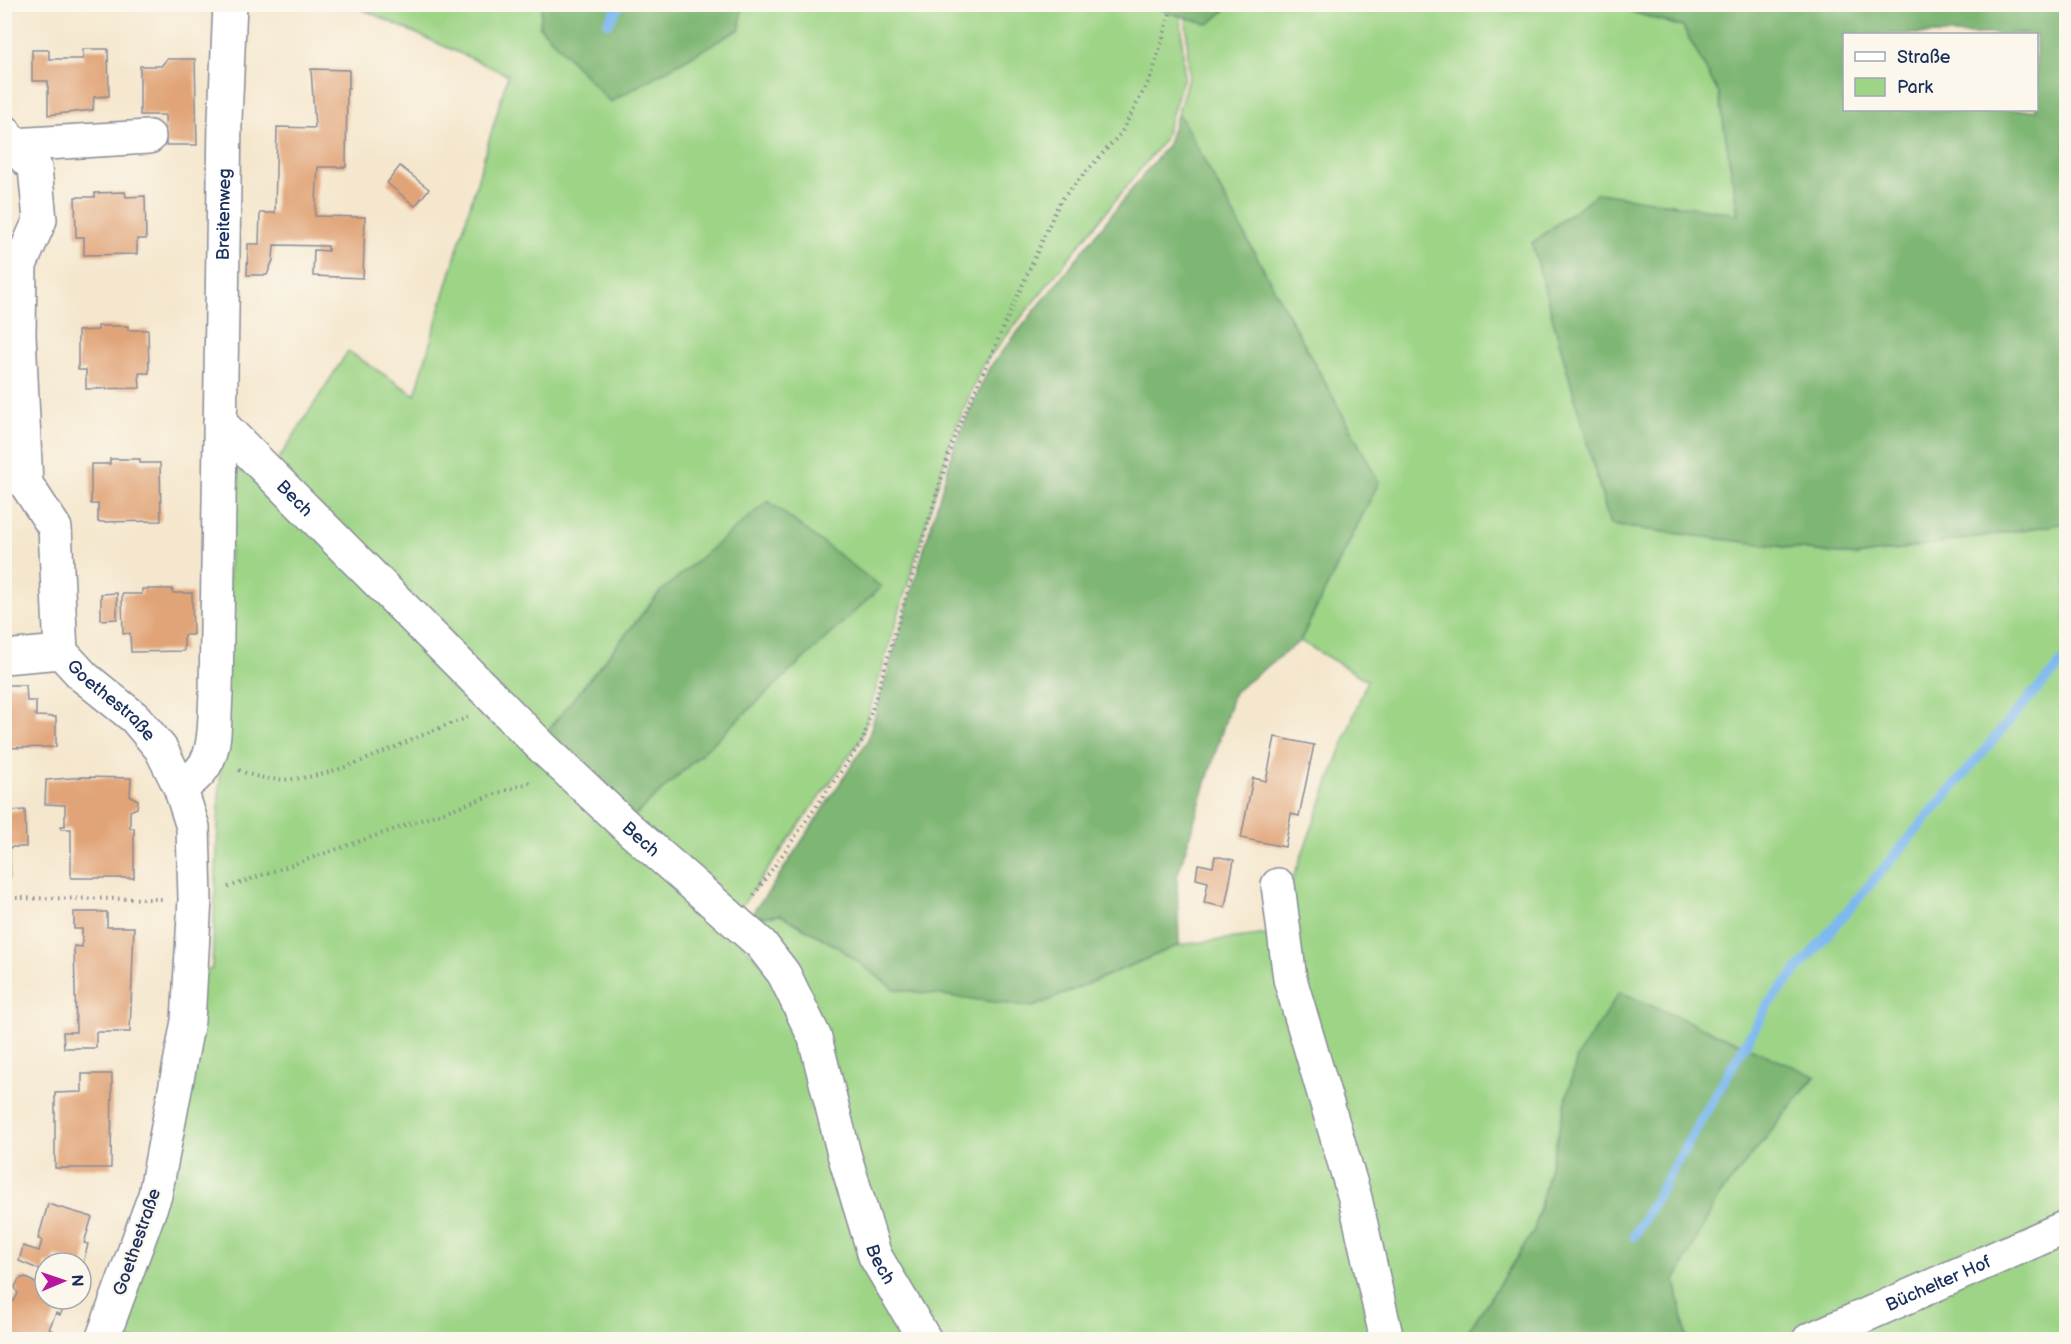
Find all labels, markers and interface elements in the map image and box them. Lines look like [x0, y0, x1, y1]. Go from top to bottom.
legend [1843, 33, 2038, 111]
text: Straße [1897, 47, 1951, 68]
text: Park [1897, 77, 1933, 98]
street label: Breitenweg [212, 168, 235, 260]
street label: Bech [272, 476, 317, 521]
street label: Goethestraße [63, 655, 160, 745]
street label: Bech [618, 817, 664, 861]
street label: Goethestraße [109, 1185, 165, 1298]
street label: Bech [862, 1242, 900, 1288]
north arrow [33, 1251, 93, 1311]
street label: Büchelter Hof [1882, 1251, 1994, 1316]
text: N [67, 1274, 86, 1287]

